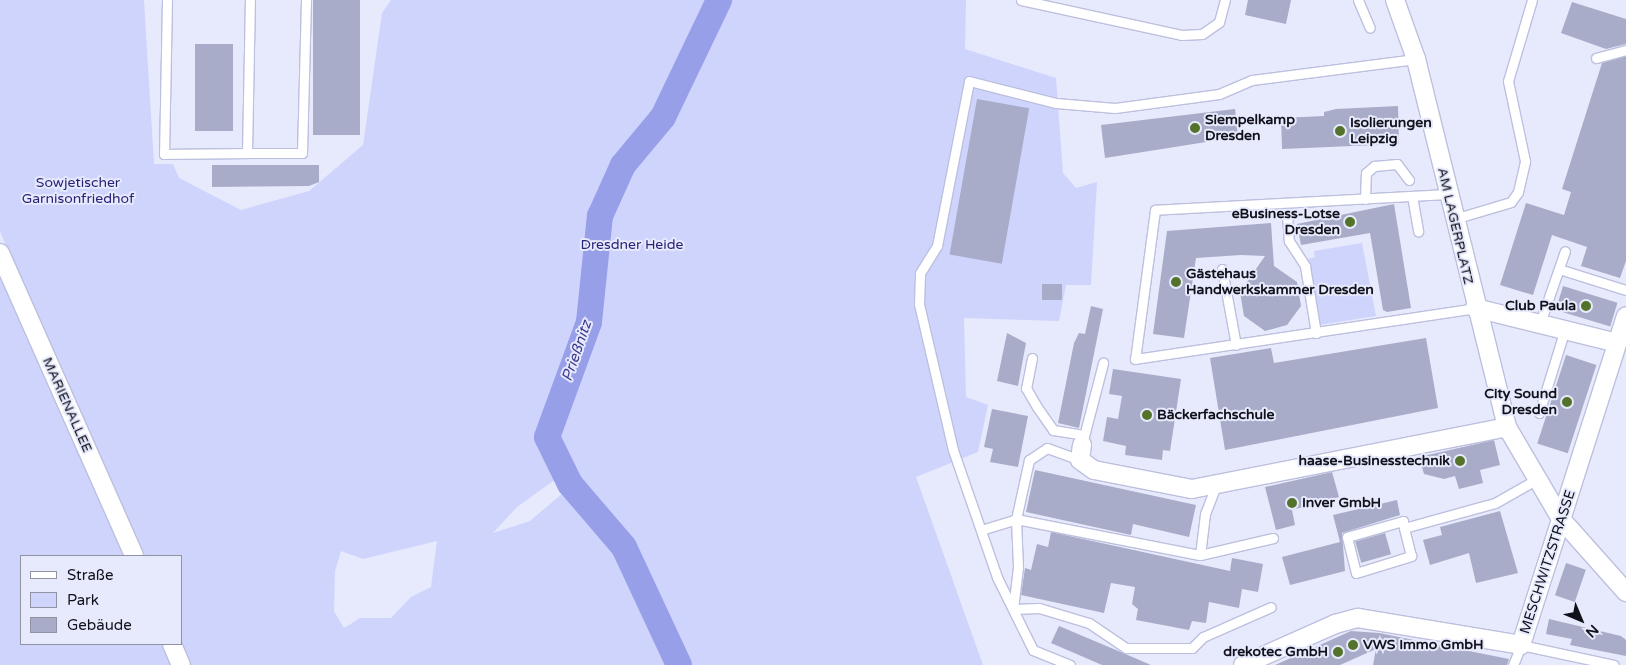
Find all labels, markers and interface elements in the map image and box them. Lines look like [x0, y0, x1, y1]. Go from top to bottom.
place label: Siempelkamp Dresden [1205, 112, 1295, 144]
place label: Isolierungen Leipzig [1350, 115, 1432, 148]
marker: Siempelkamp Dresden [1189, 122, 1201, 134]
marker: Isolierungen Leipzig [1334, 125, 1346, 137]
street label: AM LAGERPLATZ [1433, 166, 1477, 286]
park label: Sowjetischer Garnisonfriedhof [22, 175, 134, 208]
place label: eBusiness-Lotse Dresden [1232, 206, 1340, 238]
marker: eBusiness-Lotse Dresden [1344, 216, 1356, 228]
park label: Dresdner Heide [580, 237, 684, 253]
place label: Gästehaus Handwerkskammer Dresden [1186, 266, 1374, 298]
marker: Gästehaus Handwerkskammer Dresden [1170, 276, 1182, 288]
place label: Club Paula [1505, 298, 1576, 314]
marker: Club Paula [1580, 300, 1592, 312]
water label: Prießnitz [558, 318, 596, 384]
street label: MARIENALLEE [38, 355, 96, 455]
place label: City Sound Dresden [1484, 386, 1557, 418]
marker: City Sound Dresden [1561, 396, 1573, 408]
place label: Bäckerfachschule [1157, 407, 1274, 423]
marker: Bäckerfachschule [1141, 409, 1153, 421]
place label: haase-Businesstechnik [1298, 453, 1450, 469]
marker: haase-Businesstechnik [1454, 455, 1466, 467]
street label: MESCHWITZSTRASSE [1517, 488, 1579, 636]
place label: Inver GmbH [1302, 495, 1381, 511]
marker: Inver GmbH [1286, 497, 1298, 509]
legend [20, 555, 182, 645]
text: Straße [67, 566, 113, 584]
text: Park [67, 591, 99, 609]
north arrow [1556, 595, 1606, 645]
text: Gebäude [67, 616, 132, 634]
text: N [1582, 621, 1602, 641]
place label: VWS Immo GmbH [1363, 637, 1483, 653]
marker: VWS Immo GmbH [1347, 639, 1359, 651]
place label: drekotec GmbH [1223, 644, 1328, 660]
marker: drekotec GmbH [1332, 646, 1344, 658]

